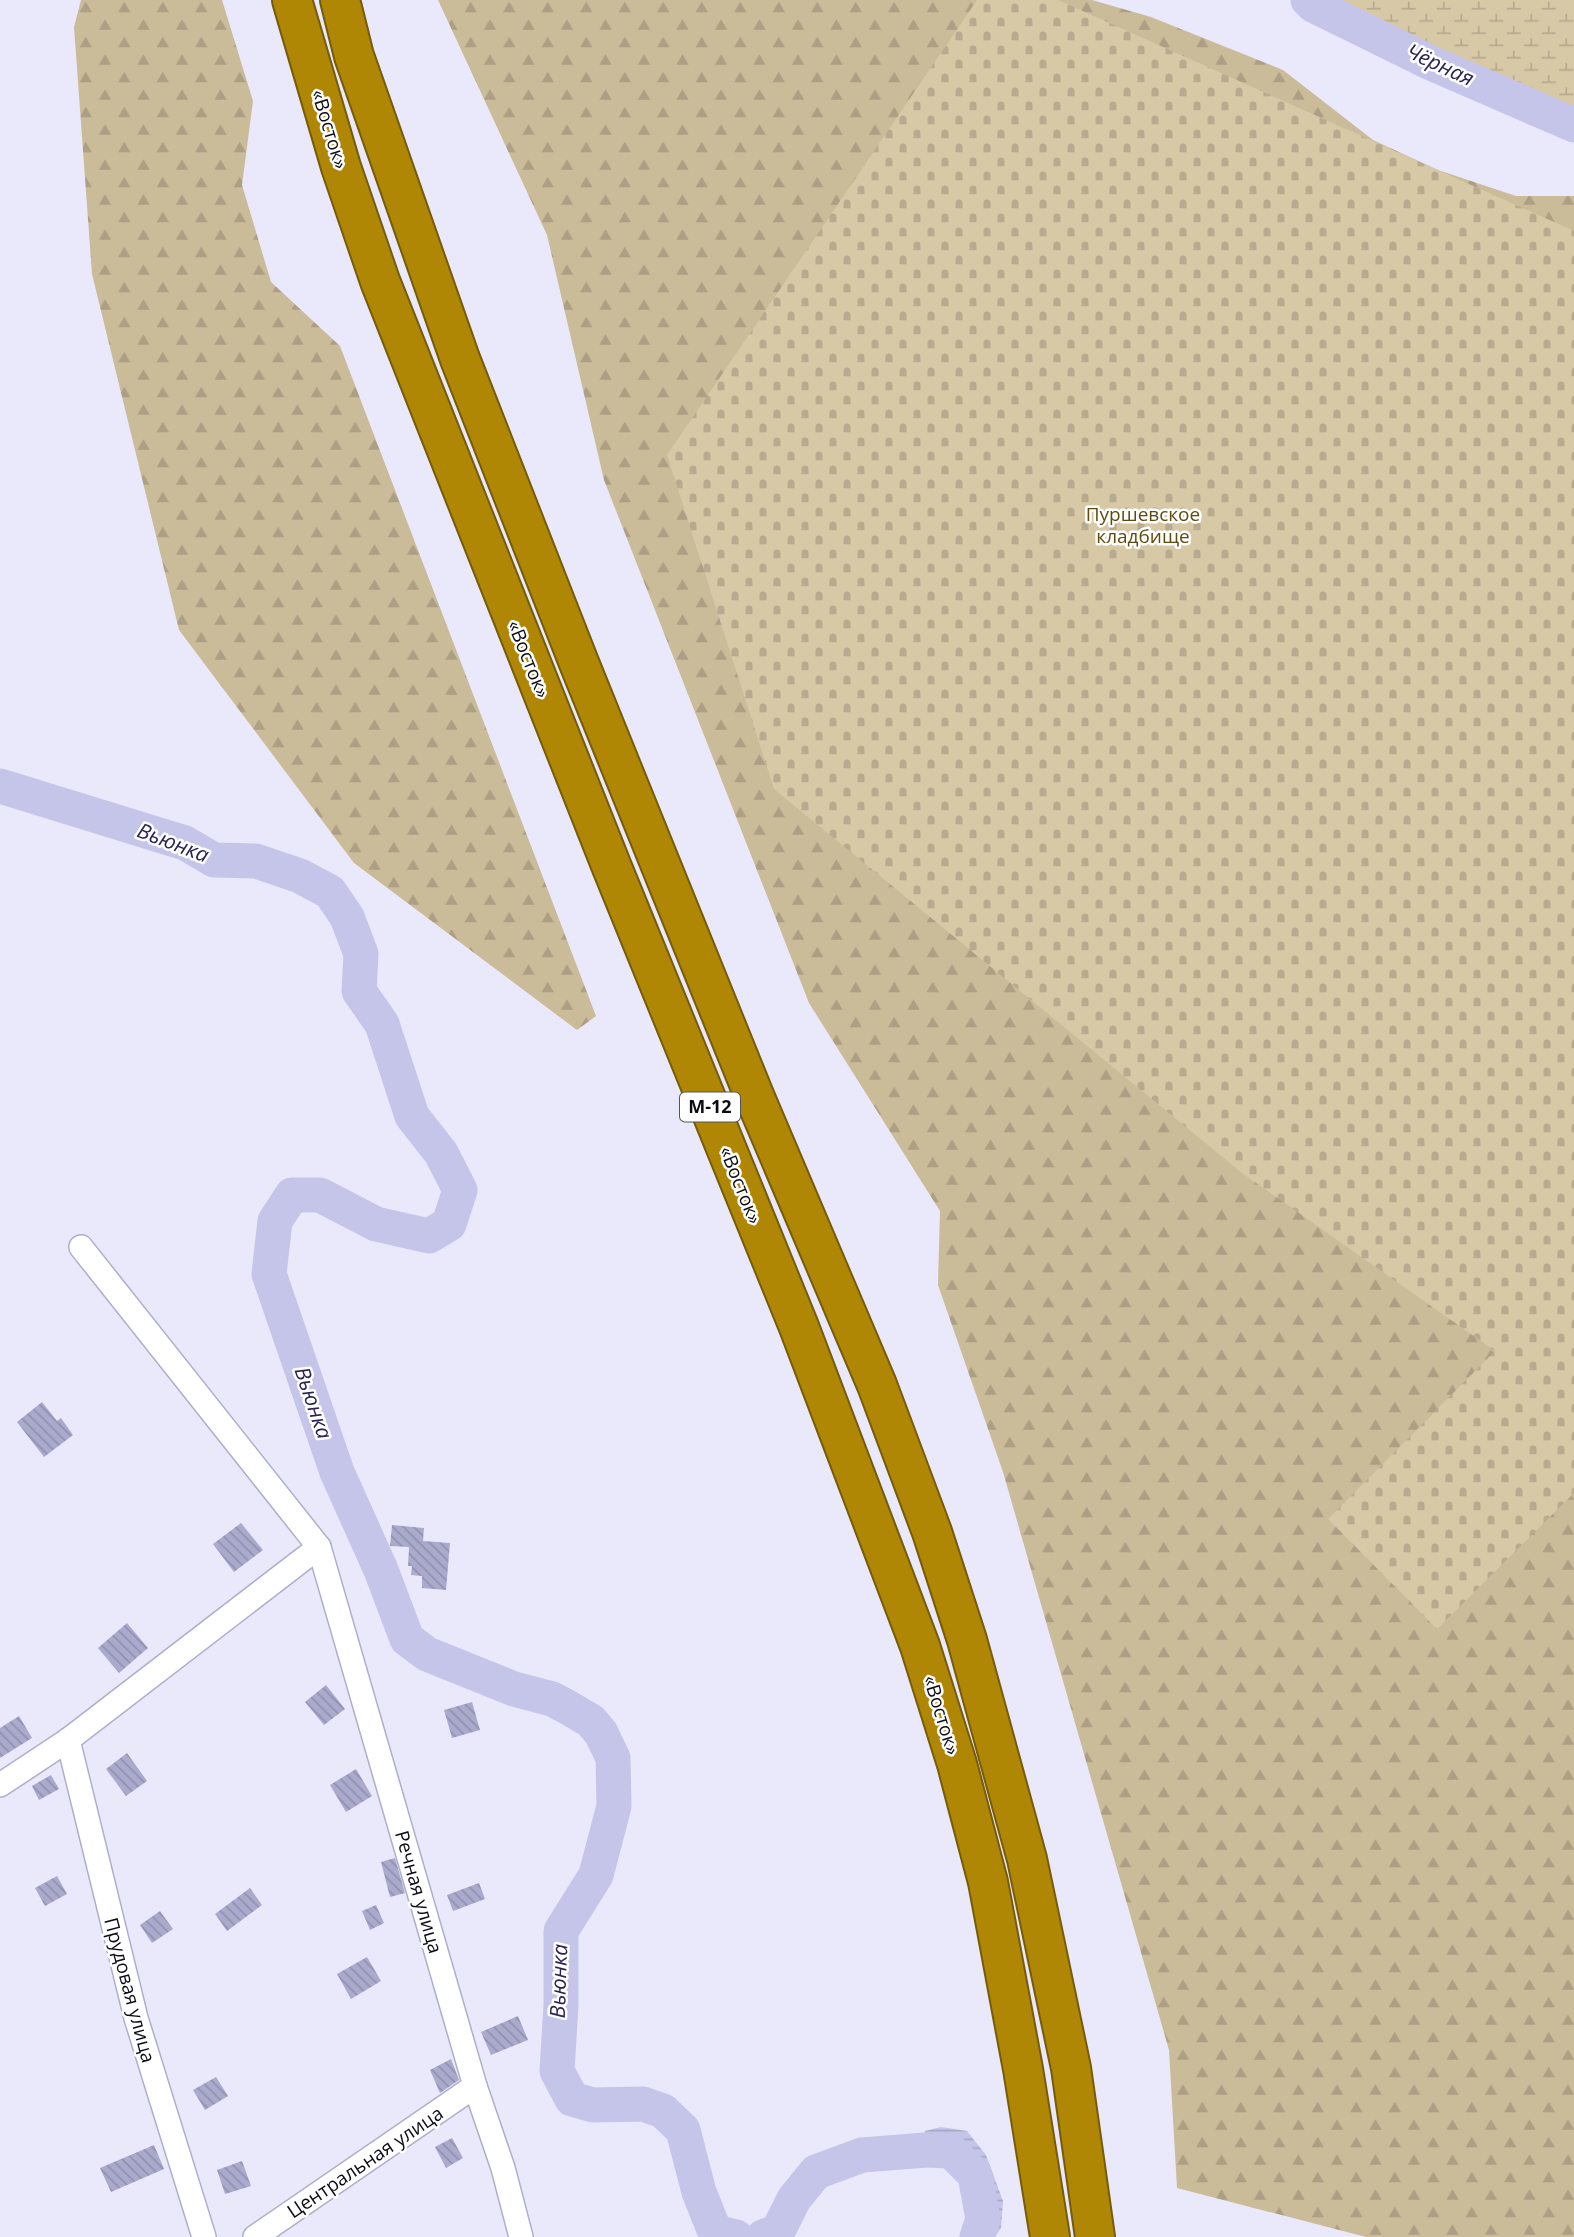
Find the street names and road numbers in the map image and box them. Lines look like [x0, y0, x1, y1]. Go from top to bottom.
street label: «Восток» [306, 86, 354, 172]
street label: «Восток» [502, 616, 556, 702]
road number: М-12 [680, 1092, 740, 1122]
street label: «Восток» [714, 1142, 768, 1228]
street label: «Восток» [918, 1672, 966, 1758]
street label: Речная улица [389, 1828, 449, 1956]
street label: Прудовая улица [98, 1915, 162, 2065]
street label: Центральная улица [282, 2100, 448, 2224]

